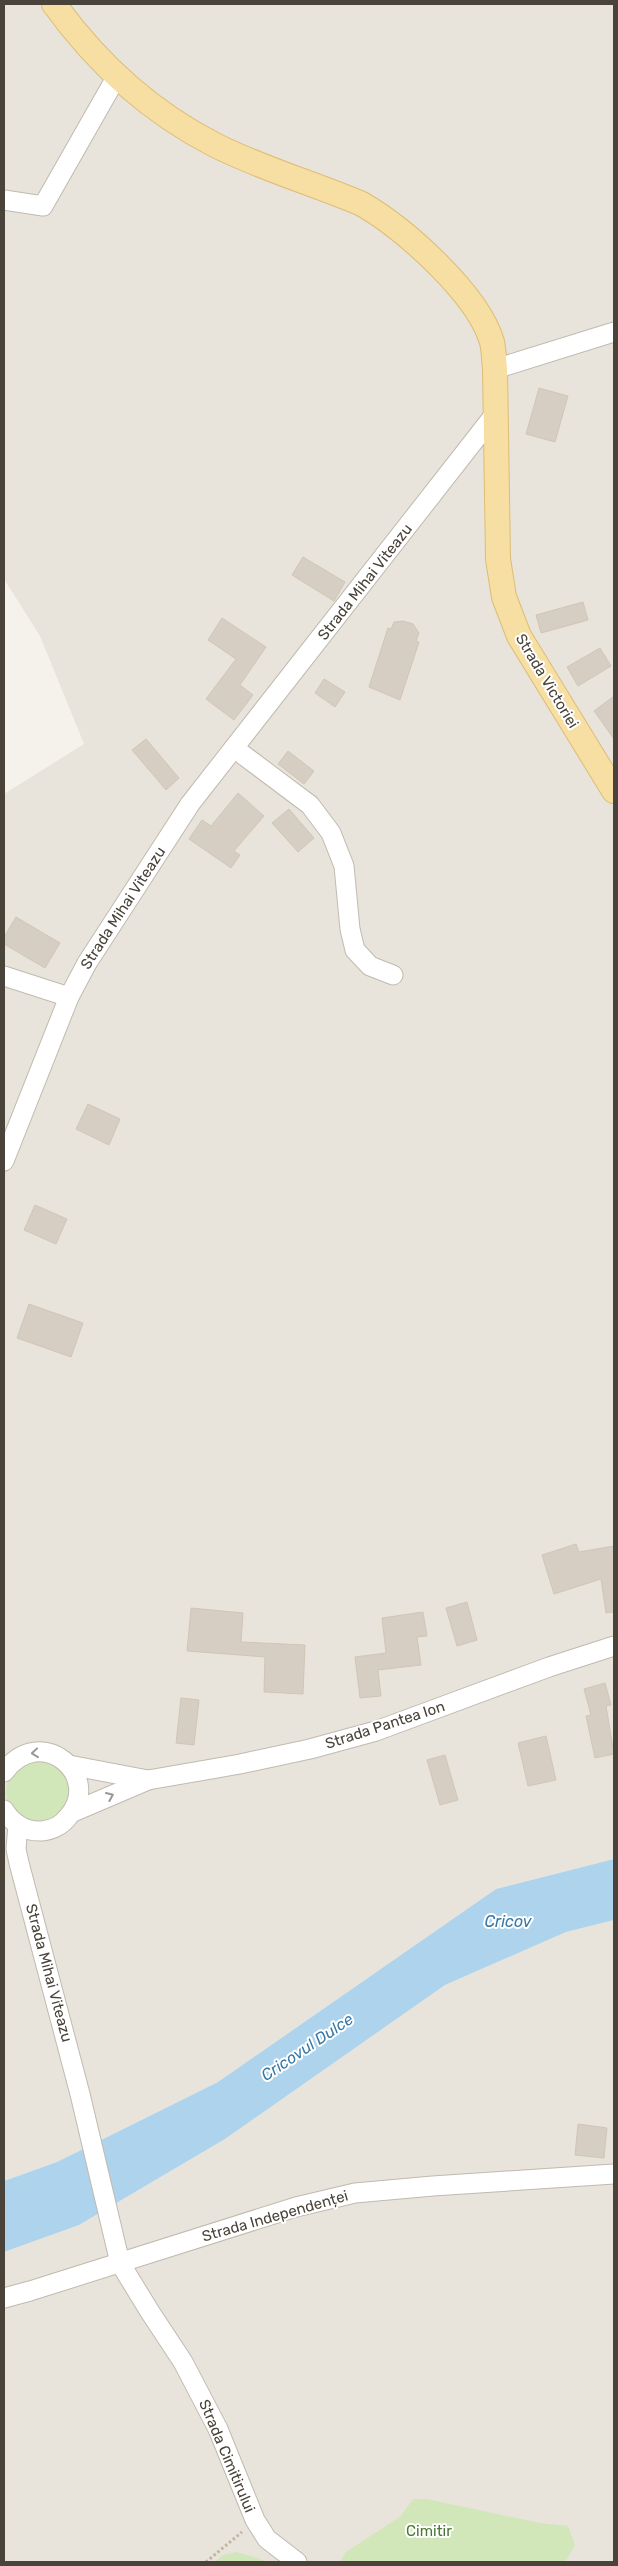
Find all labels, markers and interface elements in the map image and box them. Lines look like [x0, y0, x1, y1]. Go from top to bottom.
street label: Strada Mihai Viteazu [314, 520, 416, 644]
street label: Strada Victoriei [512, 630, 582, 732]
street label: Strada Mihai Viteazu [77, 843, 169, 973]
street label: Strada Pantea Ion [323, 1697, 447, 1753]
one-way arrow [31, 1747, 39, 1758]
one-way arrow [106, 1792, 114, 1802]
street label: Strada Mihai Viteazu [22, 1902, 76, 2044]
water label: Cricov [484, 1912, 533, 1931]
water label: Cricovul Dulce [257, 2009, 357, 2085]
street label: Strada Independenței [200, 2187, 350, 2245]
street label: Strada Cimitirului [195, 2397, 259, 2515]
park label: Cimitir [406, 2522, 452, 2540]

